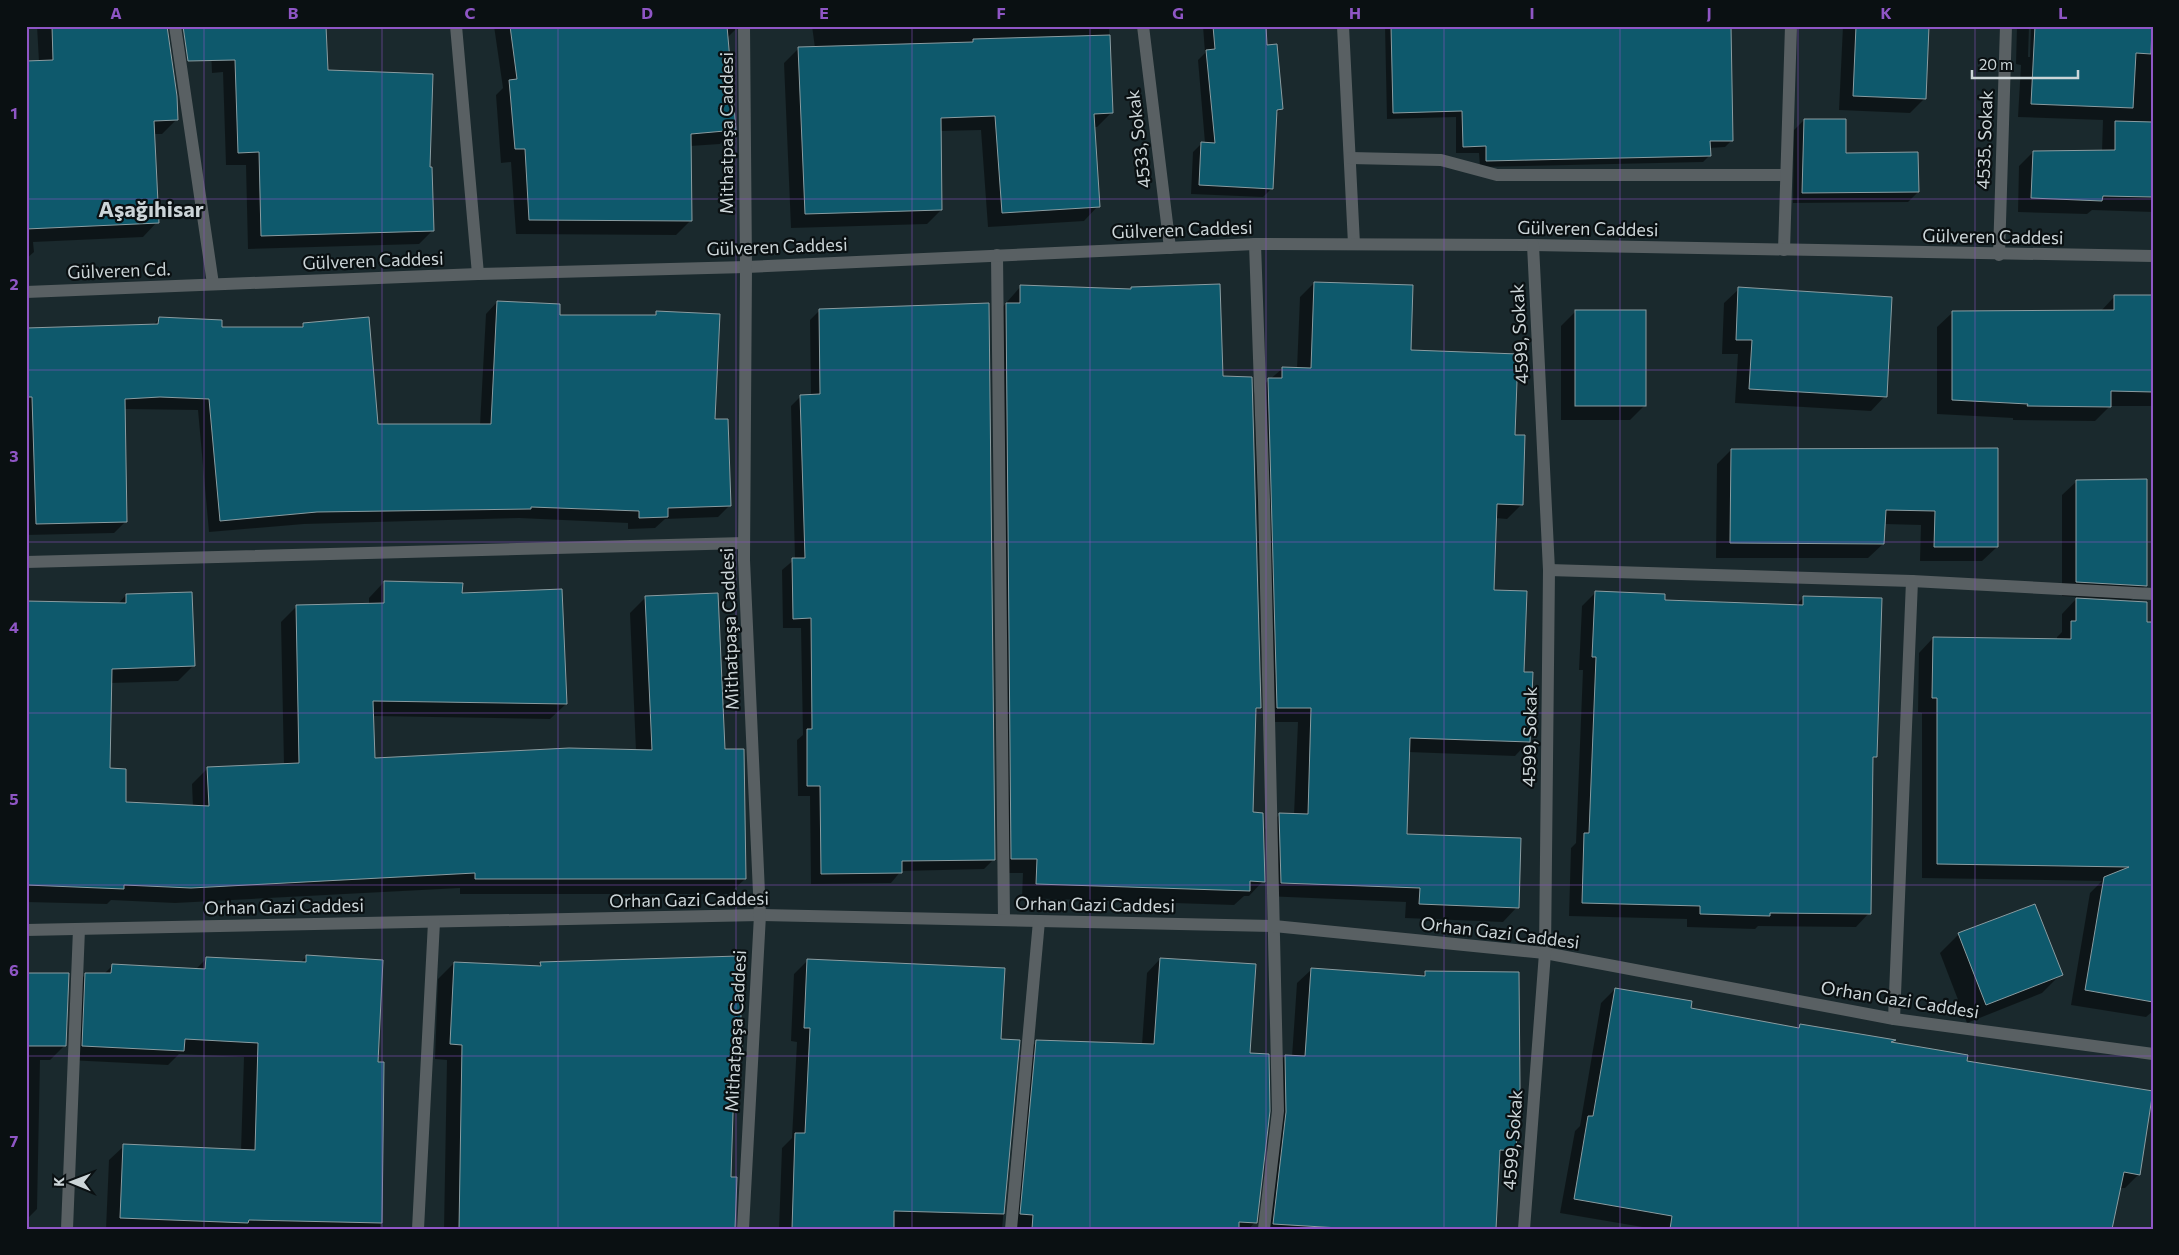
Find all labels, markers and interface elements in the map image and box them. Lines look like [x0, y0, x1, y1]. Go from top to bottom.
text: A [110, 3, 122, 22]
text: B [288, 3, 299, 22]
text: C [465, 3, 476, 22]
text: D [641, 3, 653, 22]
text: E [819, 3, 829, 22]
text: F [996, 3, 1006, 22]
text: G [1172, 3, 1184, 22]
text: H [1349, 3, 1361, 22]
text: I [1529, 3, 1535, 22]
text: J [1706, 3, 1712, 22]
text: K [1880, 3, 1892, 22]
text: L [2058, 3, 2068, 22]
scale bar [1972, 48, 2078, 80]
street label: Mithatpaşa Caddesi [715, 52, 737, 214]
text: 20 m [1979, 55, 2013, 73]
street label: 4533, Sokak [1121, 88, 1155, 190]
street label: 4535. Sokak [1971, 90, 1997, 190]
text: 1 [10, 103, 18, 122]
district label: Aşağıhisar [98, 195, 204, 222]
street label: Gülveren Caddesi [1111, 216, 1253, 242]
street label: Gülveren Caddesi [1517, 216, 1659, 240]
street label: Gülveren Caddesi [1922, 224, 2064, 248]
street label: Gülveren Caddesi [706, 233, 848, 259]
street label: Gülveren Caddesi [302, 247, 444, 273]
street label: Gülveren Cd. [67, 257, 171, 283]
text: 2 [9, 274, 19, 293]
street label: 4599, Sokak [1505, 283, 1533, 385]
text: 3 [9, 446, 19, 465]
street label: Mithatpaşa Caddesi [715, 548, 743, 711]
text: 4 [9, 617, 19, 636]
street label: 4599, Sokak [1517, 686, 1541, 787]
text: 5 [9, 789, 19, 808]
street label: Orhan Gazi Caddesi [609, 887, 769, 911]
street label: Orhan Gazi Caddesi [1015, 892, 1175, 916]
street label: Orhan Gazi Caddesi [204, 894, 364, 918]
street label: Orhan Gazi Caddesi [1419, 911, 1581, 953]
street label: Mithatpaşa Caddesi [720, 949, 750, 1113]
text: 6 [9, 960, 19, 979]
street label: Orhan Gazi Caddesi [1819, 976, 1981, 1022]
street label: 4599, Sokak [1498, 1089, 1526, 1191]
text: 7 [10, 1131, 19, 1150]
north arrow [48, 1158, 98, 1208]
text: K [50, 1177, 67, 1187]

